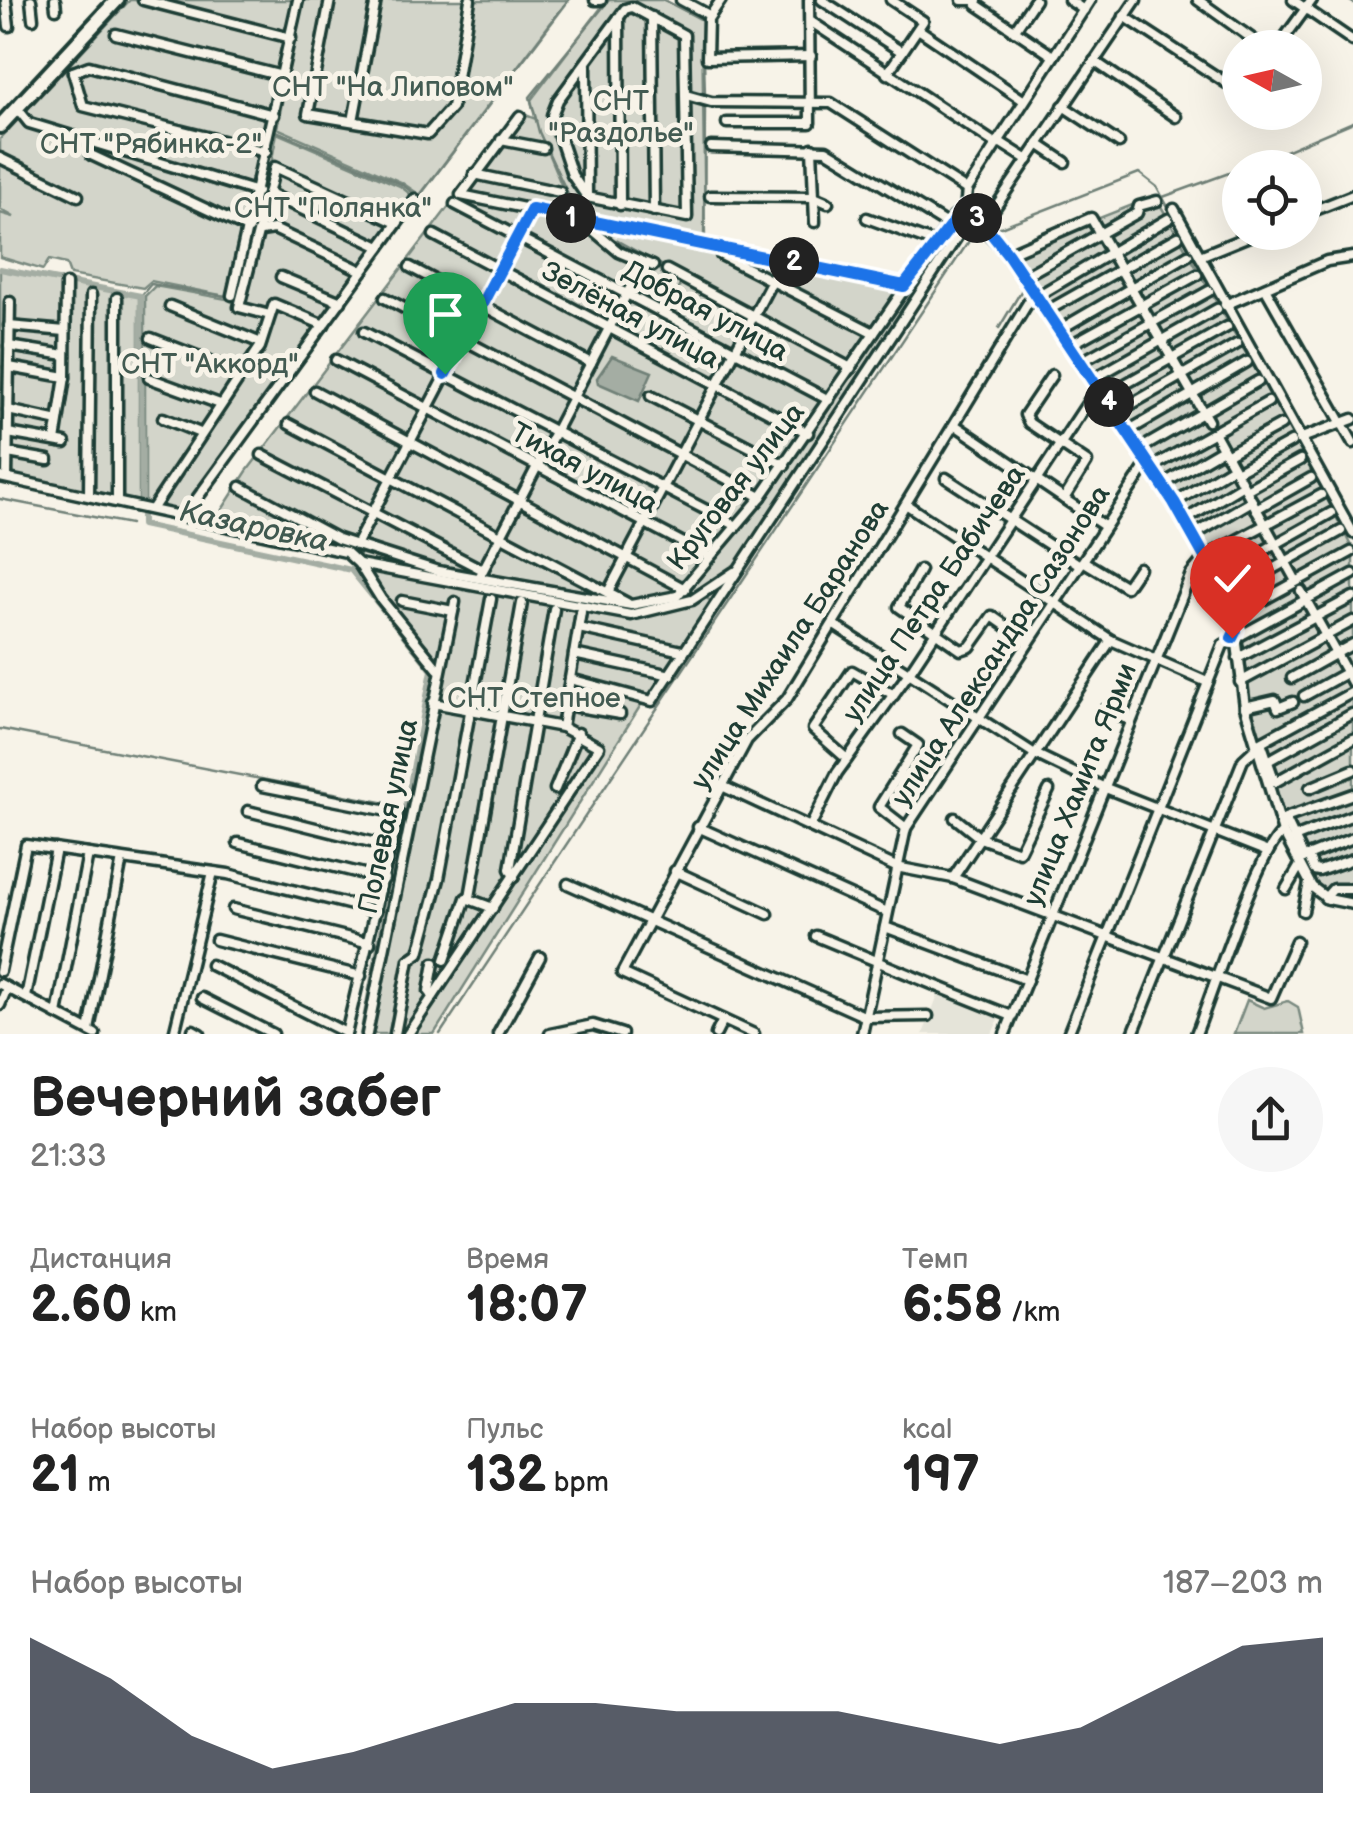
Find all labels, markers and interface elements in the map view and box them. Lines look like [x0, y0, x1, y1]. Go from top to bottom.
north arrow [1222, 30, 1322, 130]
map controls [1222, 30, 1322, 250]
park label: СНТ "На Липовом" [272, 71, 514, 104]
park label: СНТ "Раздолье" [548, 85, 694, 150]
park label: СНТ "Рябинка-2" [40, 128, 262, 161]
button: locate [1222, 150, 1322, 250]
park label: СНТ "Полянка" [234, 192, 432, 225]
pin: 1 [546, 193, 596, 243]
pin: 3 [952, 193, 1002, 243]
text: 1 [565, 201, 577, 234]
text: 3 [969, 201, 985, 234]
pin: 2 [769, 237, 819, 287]
text: 2 [786, 245, 802, 278]
street label: Добрая улица [617, 254, 794, 369]
street label: Зелёная улица [536, 255, 725, 376]
pin [403, 272, 488, 375]
icon: arrive [418, 287, 473, 342]
park label: СНТ "Аккорд" [121, 348, 299, 381]
pin: 4 [1084, 377, 1134, 427]
text: 4 [1101, 385, 1117, 418]
street label: Круговая улица [661, 396, 812, 577]
street label: Тихая улица [505, 416, 664, 521]
street label: улица Петра Бабичева [836, 459, 1033, 729]
street label: улица Александра Сазонова [885, 479, 1118, 813]
street label: улица Михаила Баранова [684, 493, 897, 796]
water label: Казаровка [176, 494, 332, 560]
pin [1190, 536, 1275, 639]
icon: check [1205, 551, 1260, 606]
street label: улица Хамита Ярми [1017, 658, 1144, 911]
park label: СНТ Степное [447, 682, 621, 715]
street label: Полевая улица [352, 715, 425, 917]
text: Вечерний забег [30, 1066, 441, 1133]
button: share [1218, 1067, 1323, 1172]
text: 21:33 [30, 1137, 107, 1176]
text: Дистанция [30, 1243, 172, 1276]
text: Время [466, 1243, 549, 1276]
text: Темп [902, 1243, 969, 1276]
text: 2.60 [30, 1276, 132, 1336]
text: 18:07 [466, 1276, 588, 1336]
text: 6:58 [902, 1276, 1003, 1336]
text: km [132, 1296, 177, 1329]
text: /km [1003, 1296, 1060, 1329]
text: Набор высоты [30, 1413, 216, 1446]
text: Пульс [466, 1413, 543, 1446]
text: kcal [902, 1413, 952, 1446]
text: 21 [30, 1446, 80, 1506]
text: 132 [466, 1446, 546, 1506]
text: 197 [902, 1446, 980, 1506]
text: m [80, 1466, 111, 1499]
text: bpm [546, 1466, 609, 1499]
text: Набор высоты [30, 1564, 243, 1603]
text: 187–203 m [1163, 1564, 1323, 1603]

